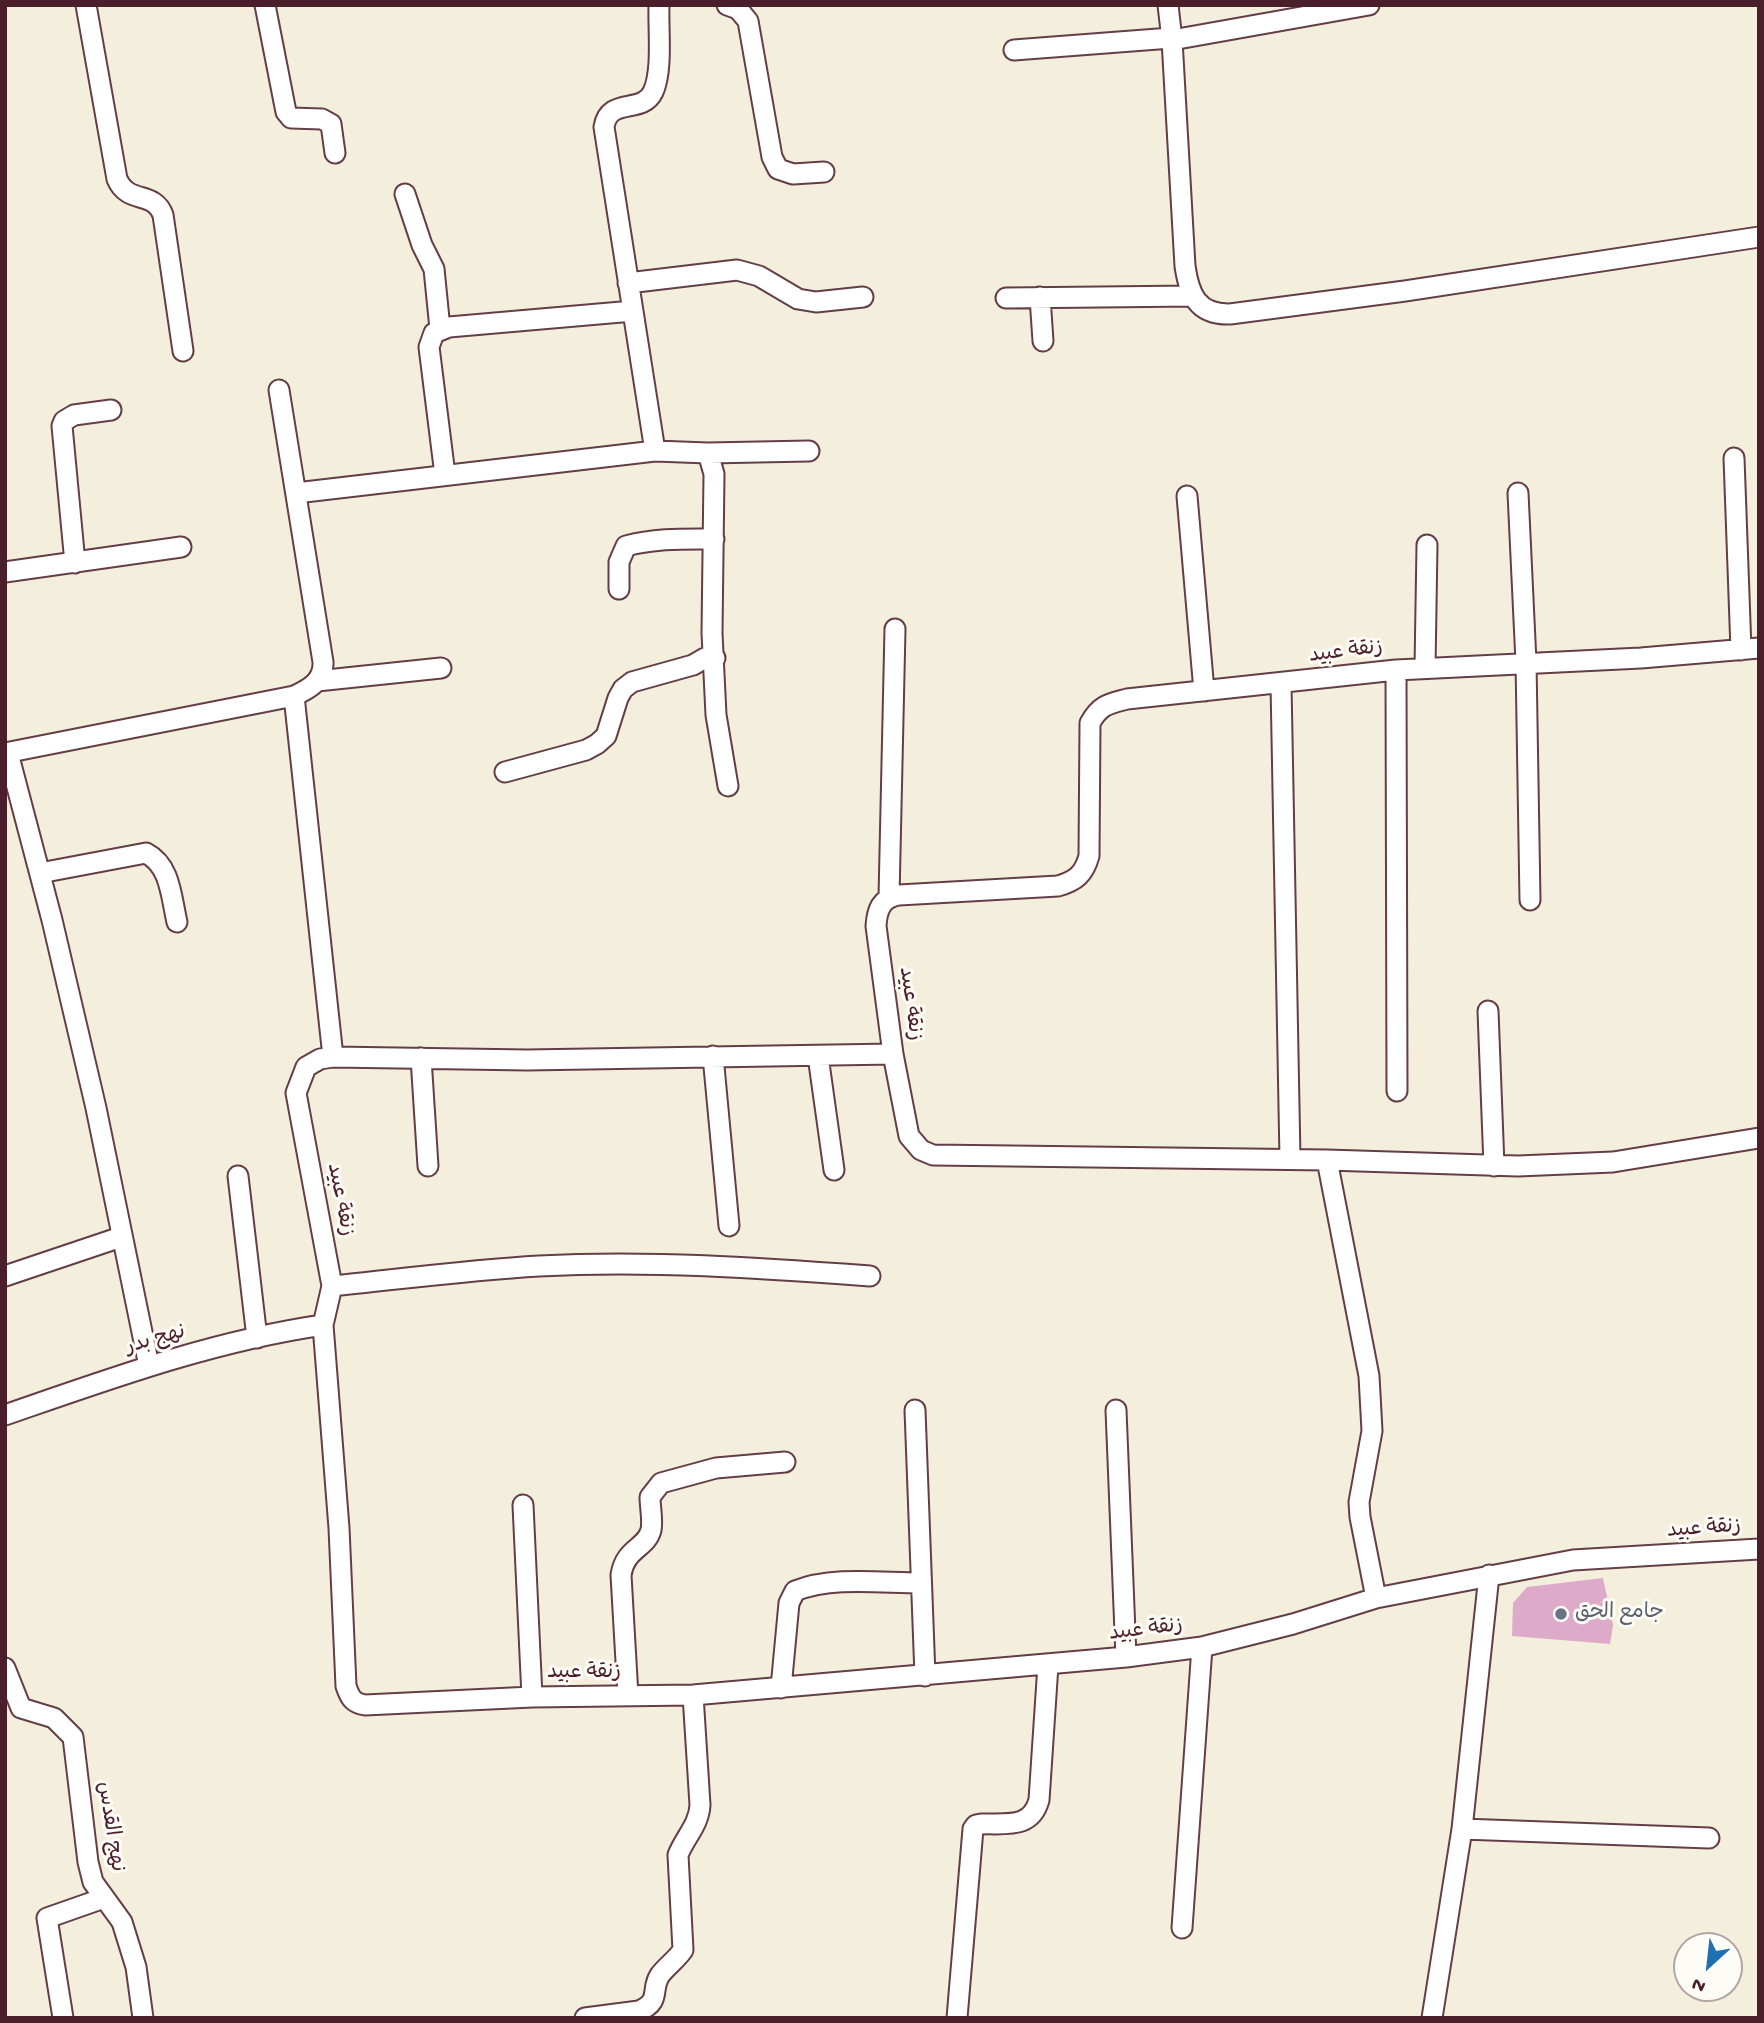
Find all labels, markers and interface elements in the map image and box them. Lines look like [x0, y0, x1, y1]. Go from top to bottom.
street label: زنقة عبيد [1308, 636, 1384, 670]
street label: زنقة عبيد [891, 966, 927, 1042]
street label: زنقة عبيد [320, 1161, 358, 1239]
street label: نهج بدر [123, 1320, 189, 1362]
street label: زنقة عبيد [1666, 1515, 1742, 1545]
place label: جامع الحق [1575, 1601, 1664, 1627]
marker: جامع الحق [1553, 1606, 1569, 1622]
street label: زنقة عبيد [1108, 1614, 1184, 1648]
street label: زنقة عبيد [547, 1661, 621, 1687]
street label: نهج القدس [89, 1780, 129, 1874]
north arrow [1673, 1932, 1743, 2002]
text: N [1688, 1971, 1710, 1997]

